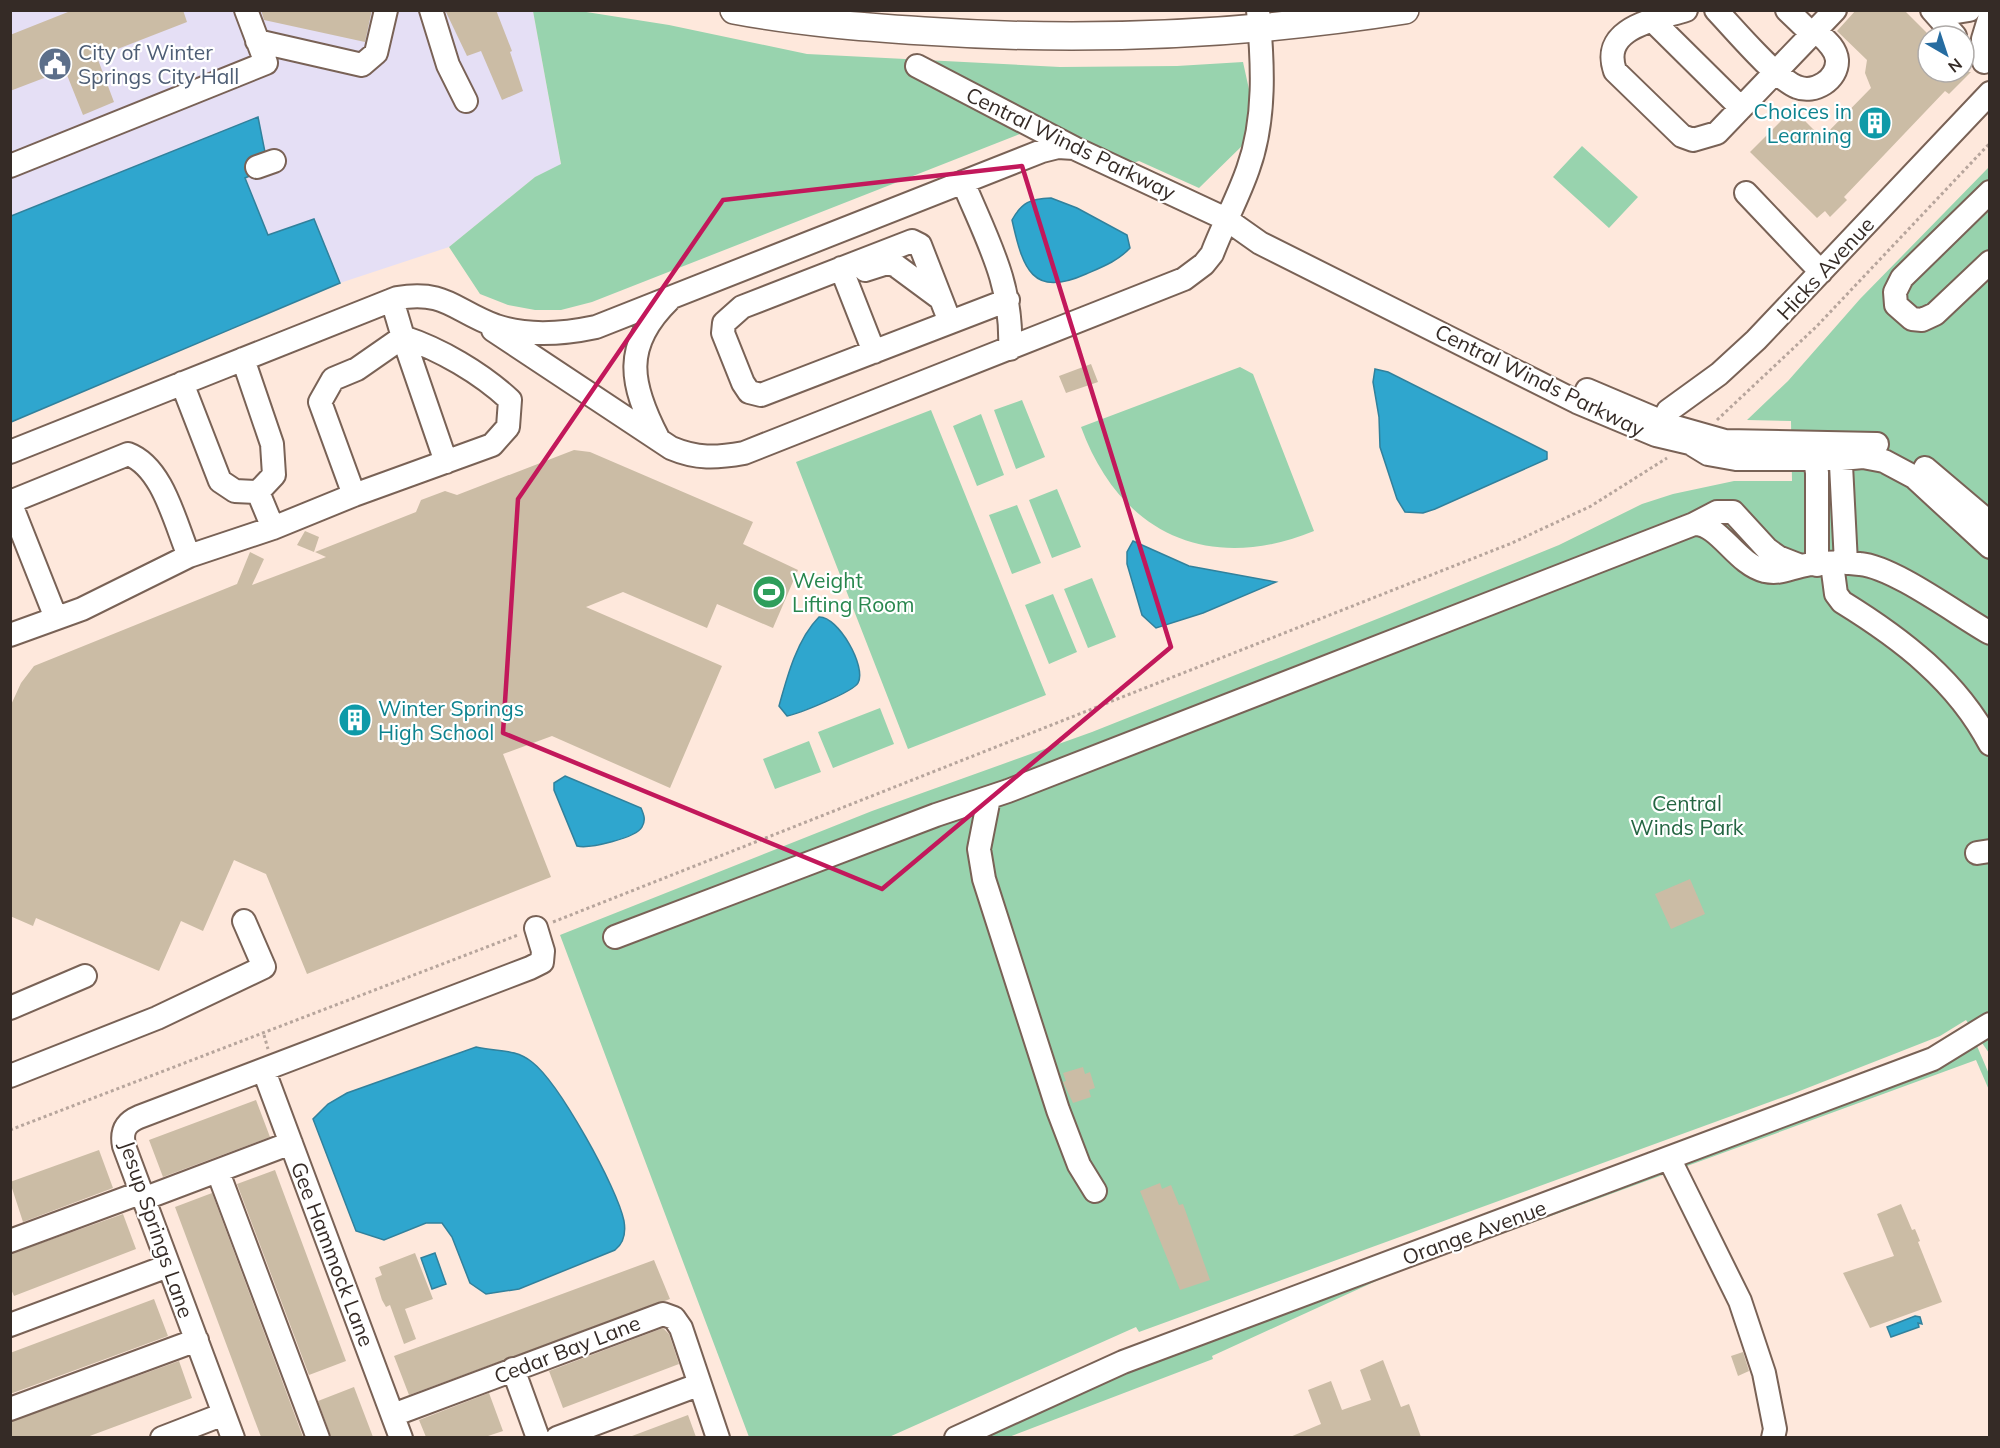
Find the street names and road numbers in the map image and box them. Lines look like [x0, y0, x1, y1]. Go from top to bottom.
street label: Central Winds Parkway [962, 81, 1180, 205]
street label: Hicks Avenue [1771, 211, 1879, 325]
street label: Central Winds Parkway [1431, 318, 1649, 442]
street label: Jesup Springs Lane [114, 1137, 200, 1321]
street label: Gee Hammock Lane [286, 1158, 380, 1350]
street label: Orange Avenue [1398, 1194, 1550, 1270]
street label: Cedar Bay Lane [490, 1309, 644, 1389]

